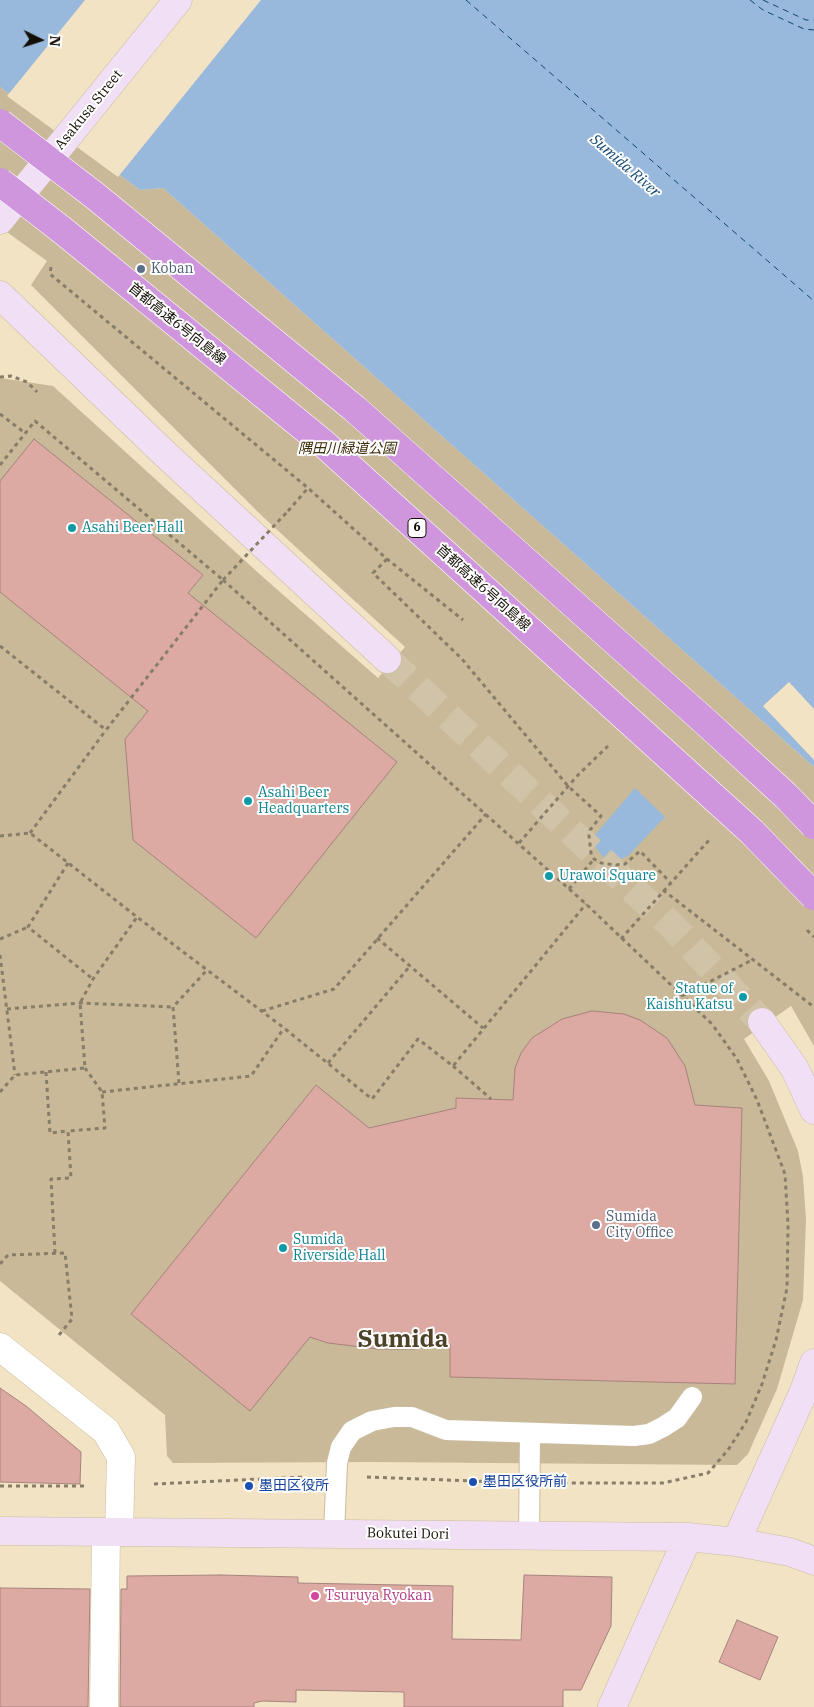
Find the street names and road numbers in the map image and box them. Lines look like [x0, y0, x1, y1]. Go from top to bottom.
street label: Asakusa Street [52, 67, 126, 153]
street label: 首都高速6号向島線 [125, 280, 229, 368]
road number: 6 [408, 518, 426, 538]
street label: 首都高速6号向島線 [433, 541, 533, 635]
street label: Bokutei Dori [367, 1525, 449, 1543]

